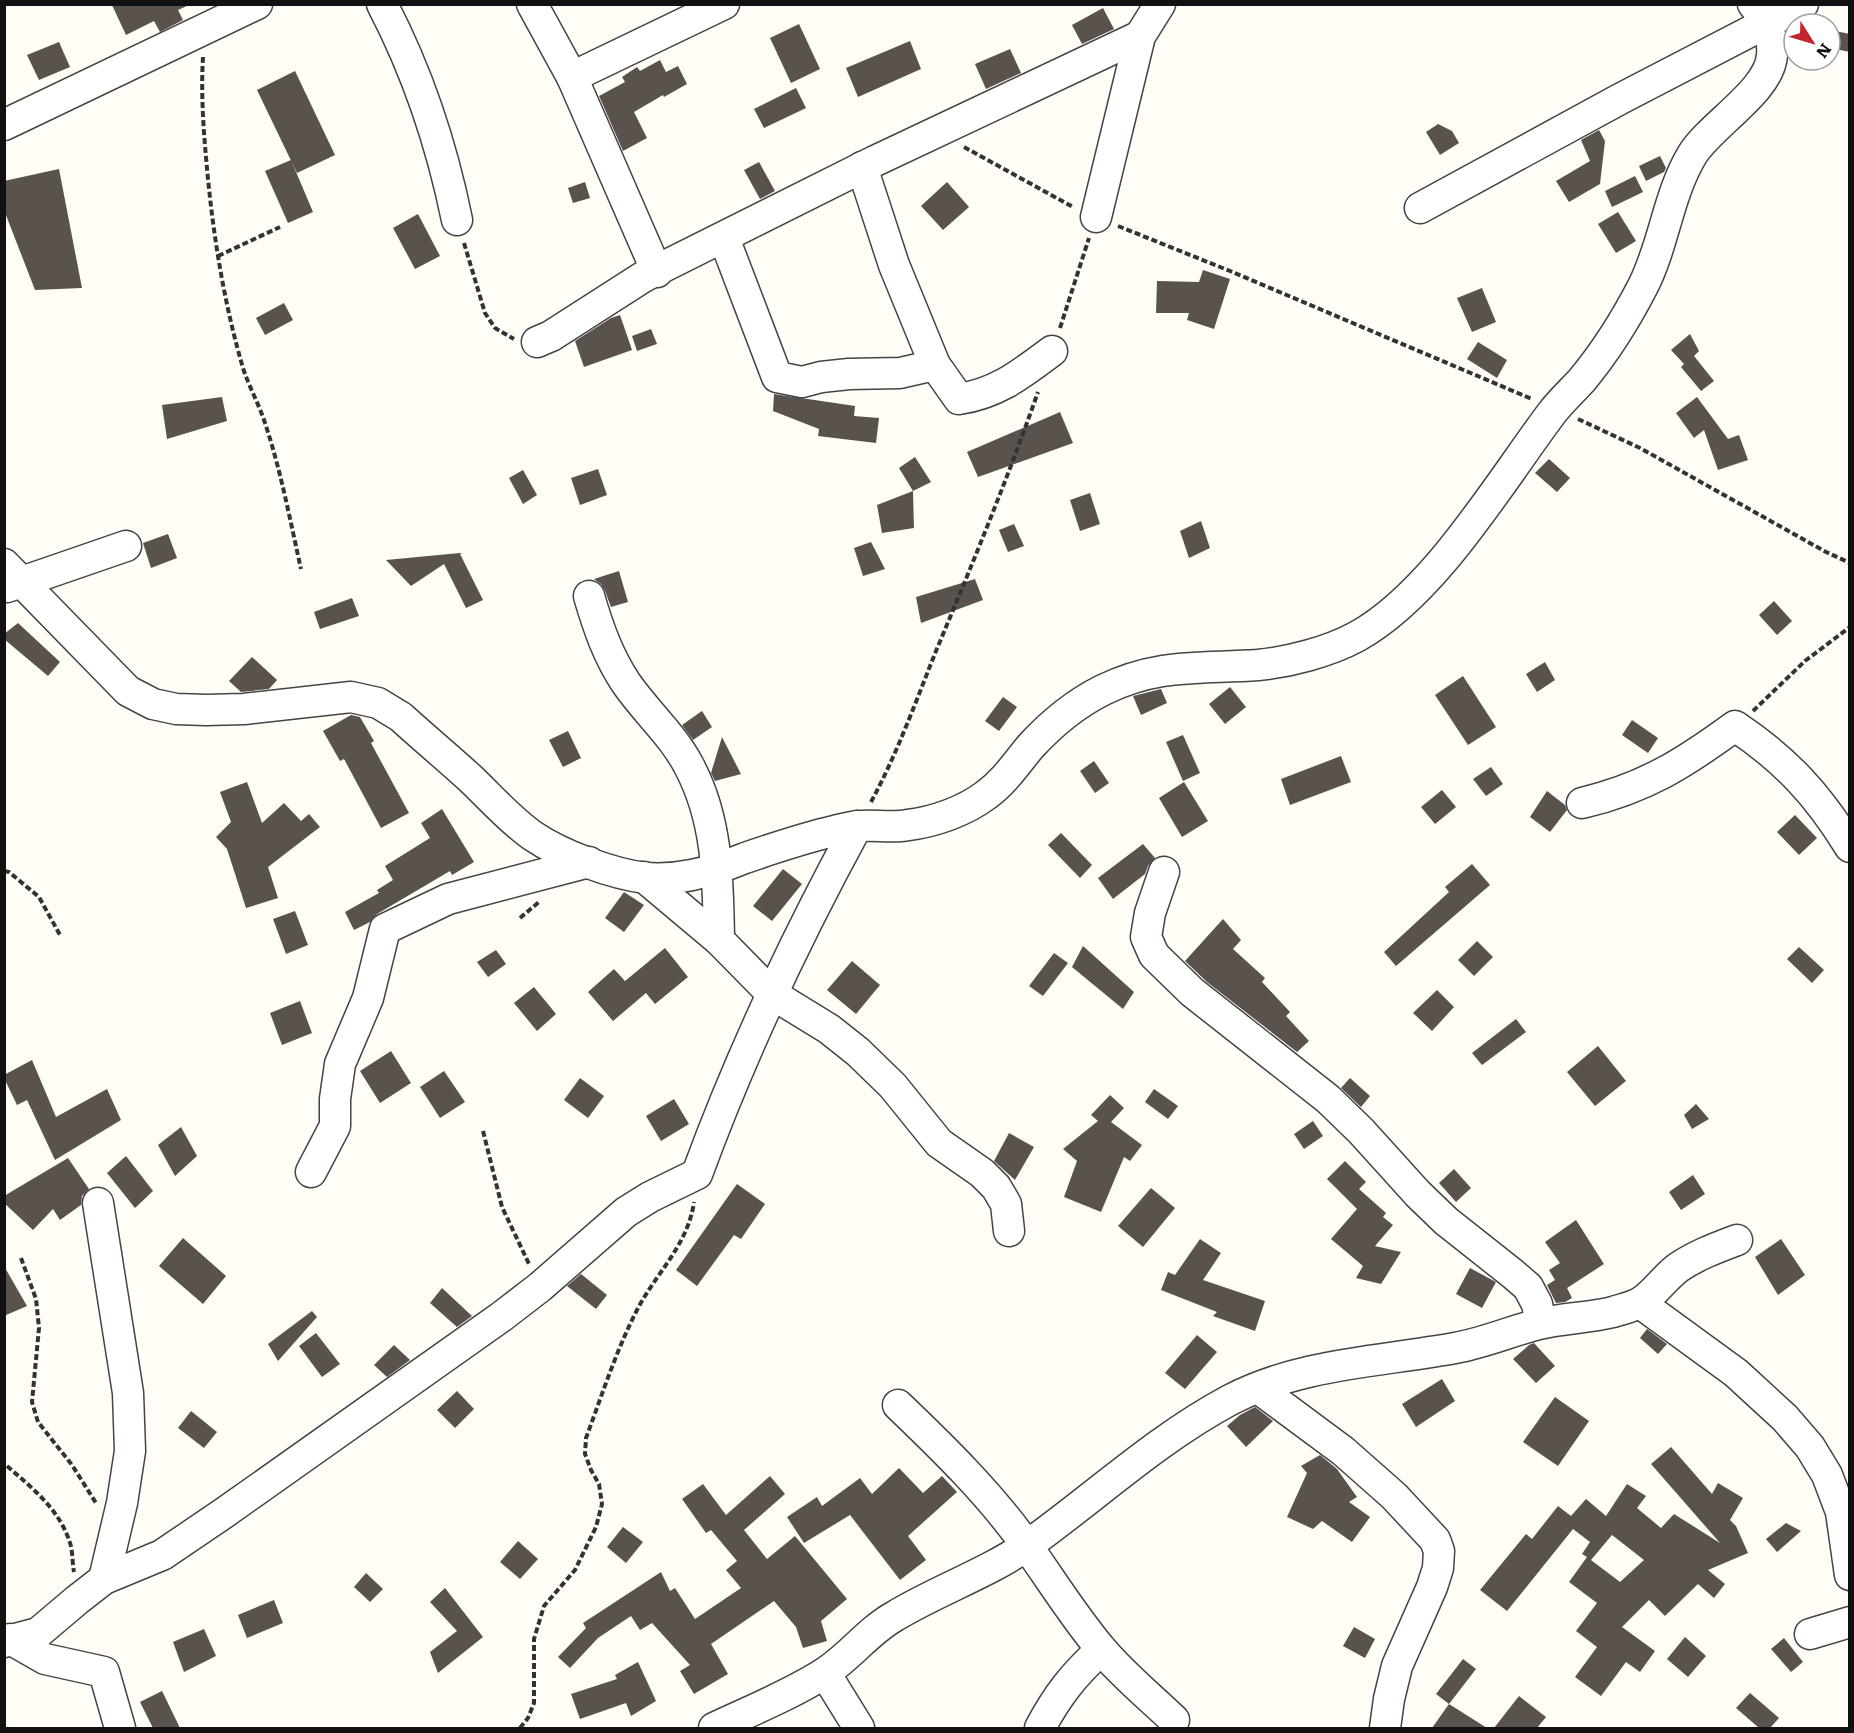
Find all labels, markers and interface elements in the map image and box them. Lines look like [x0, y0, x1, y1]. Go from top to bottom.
north arrow [1782, 12, 1842, 72]
text: N [1811, 39, 1838, 64]

